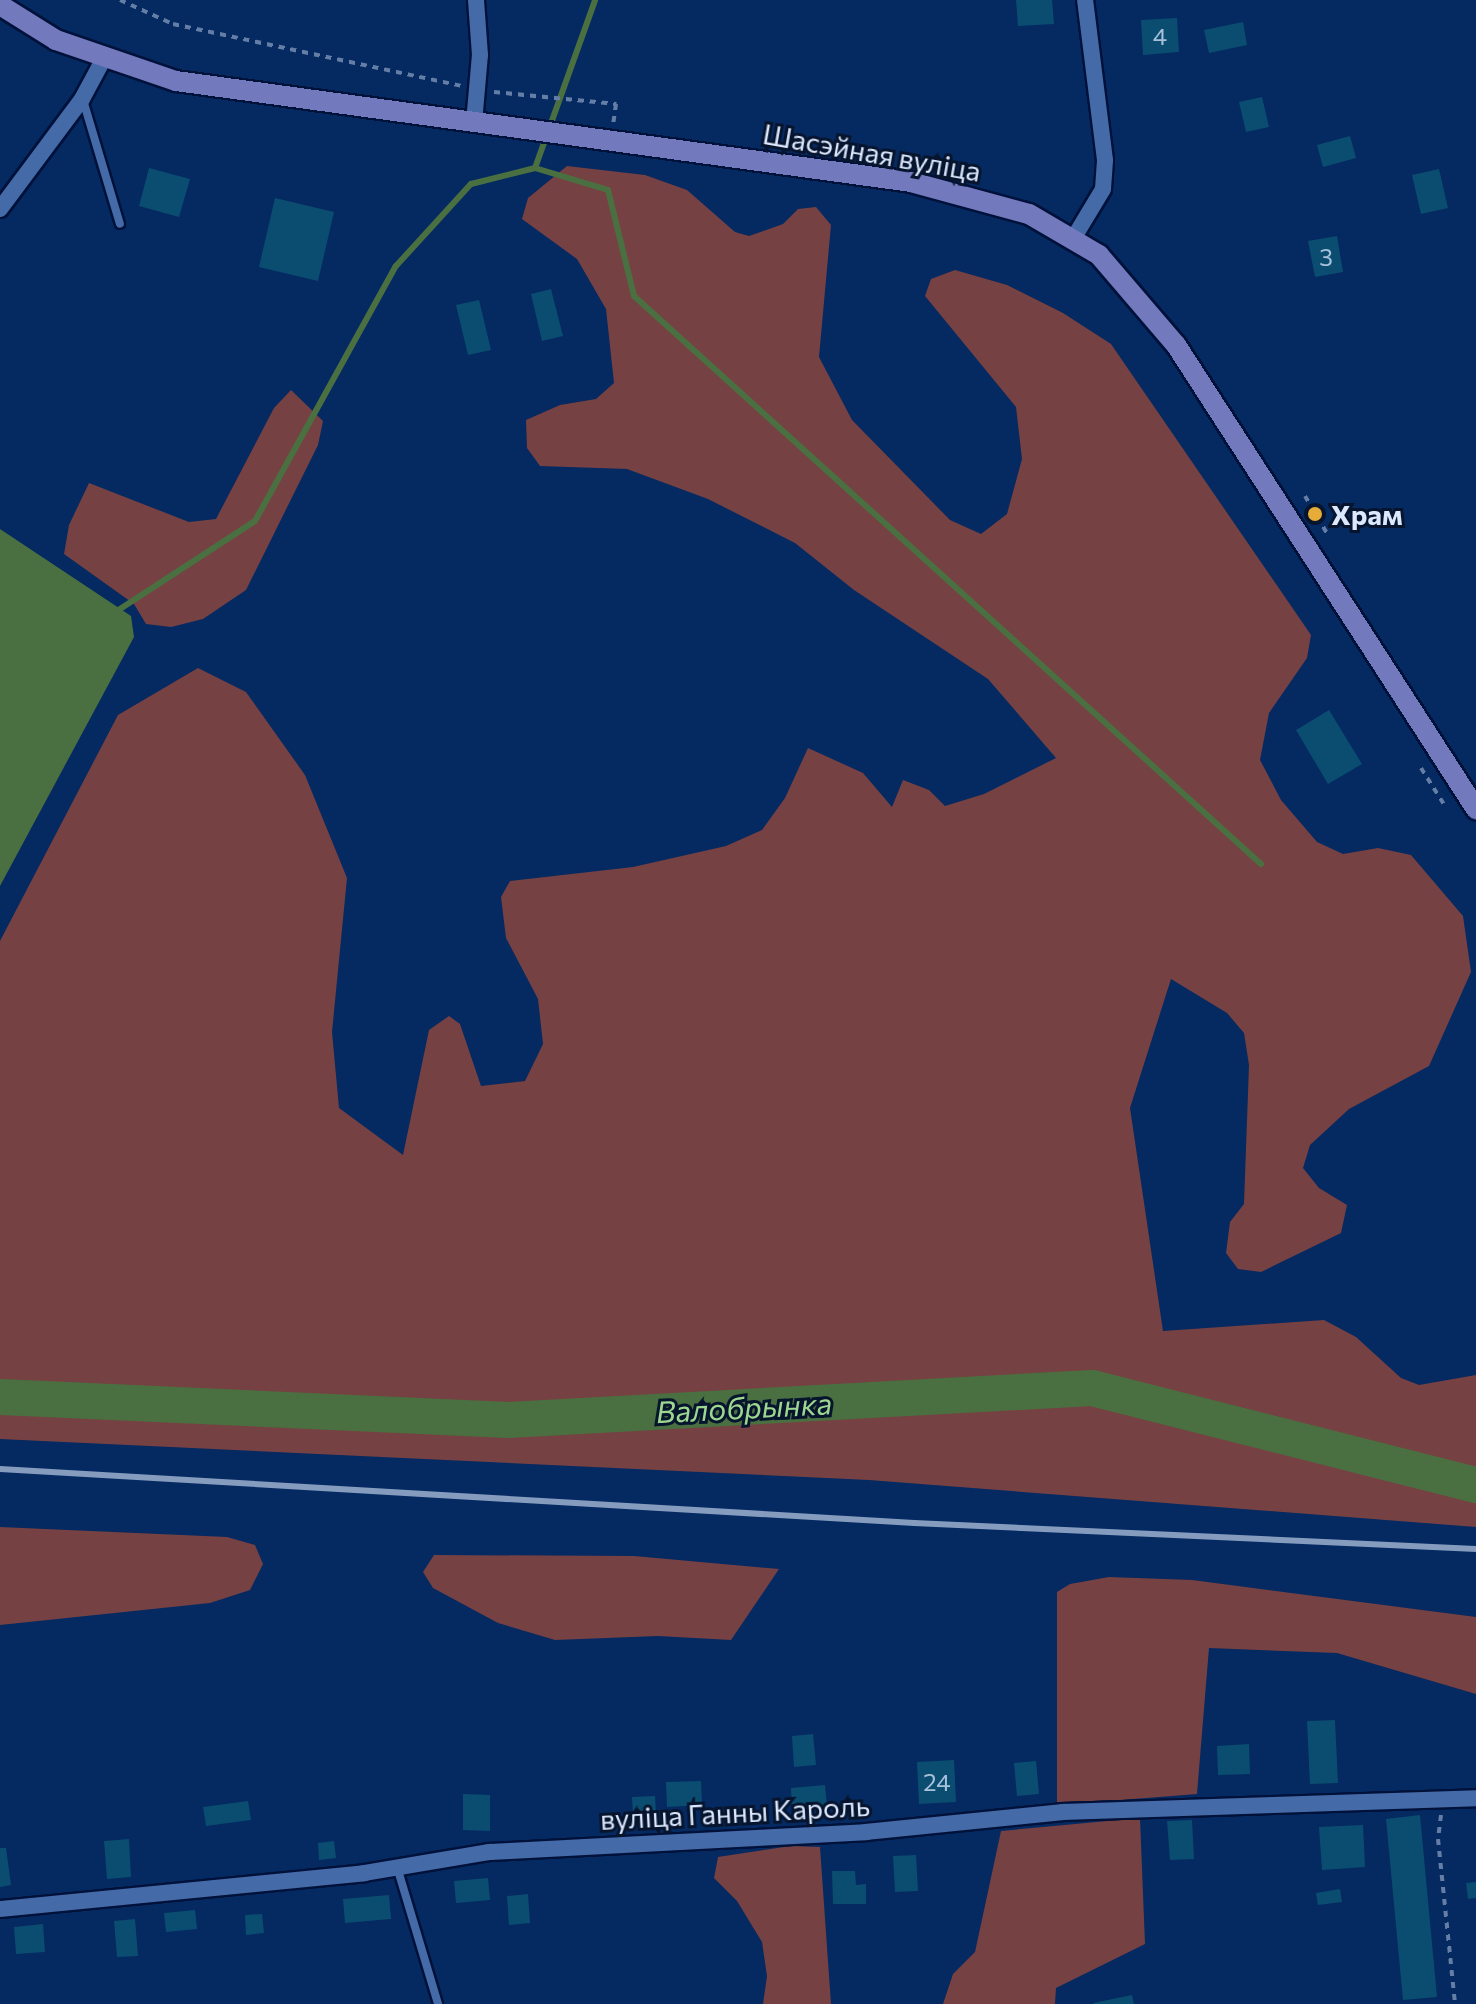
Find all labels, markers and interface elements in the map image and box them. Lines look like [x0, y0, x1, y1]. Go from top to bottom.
house number: 4 [1153, 22, 1167, 50]
street label: Шасэйная вуліца [760, 116, 984, 188]
house number: 3 [1319, 243, 1333, 271]
place label: Храм [1331, 497, 1403, 531]
marker: Храм [1306, 505, 1324, 523]
water label: Валобрынка [655, 1384, 833, 1430]
house number: 24 [923, 1768, 951, 1796]
street label: вуліца Ганны Кароль [599, 1788, 871, 1836]

